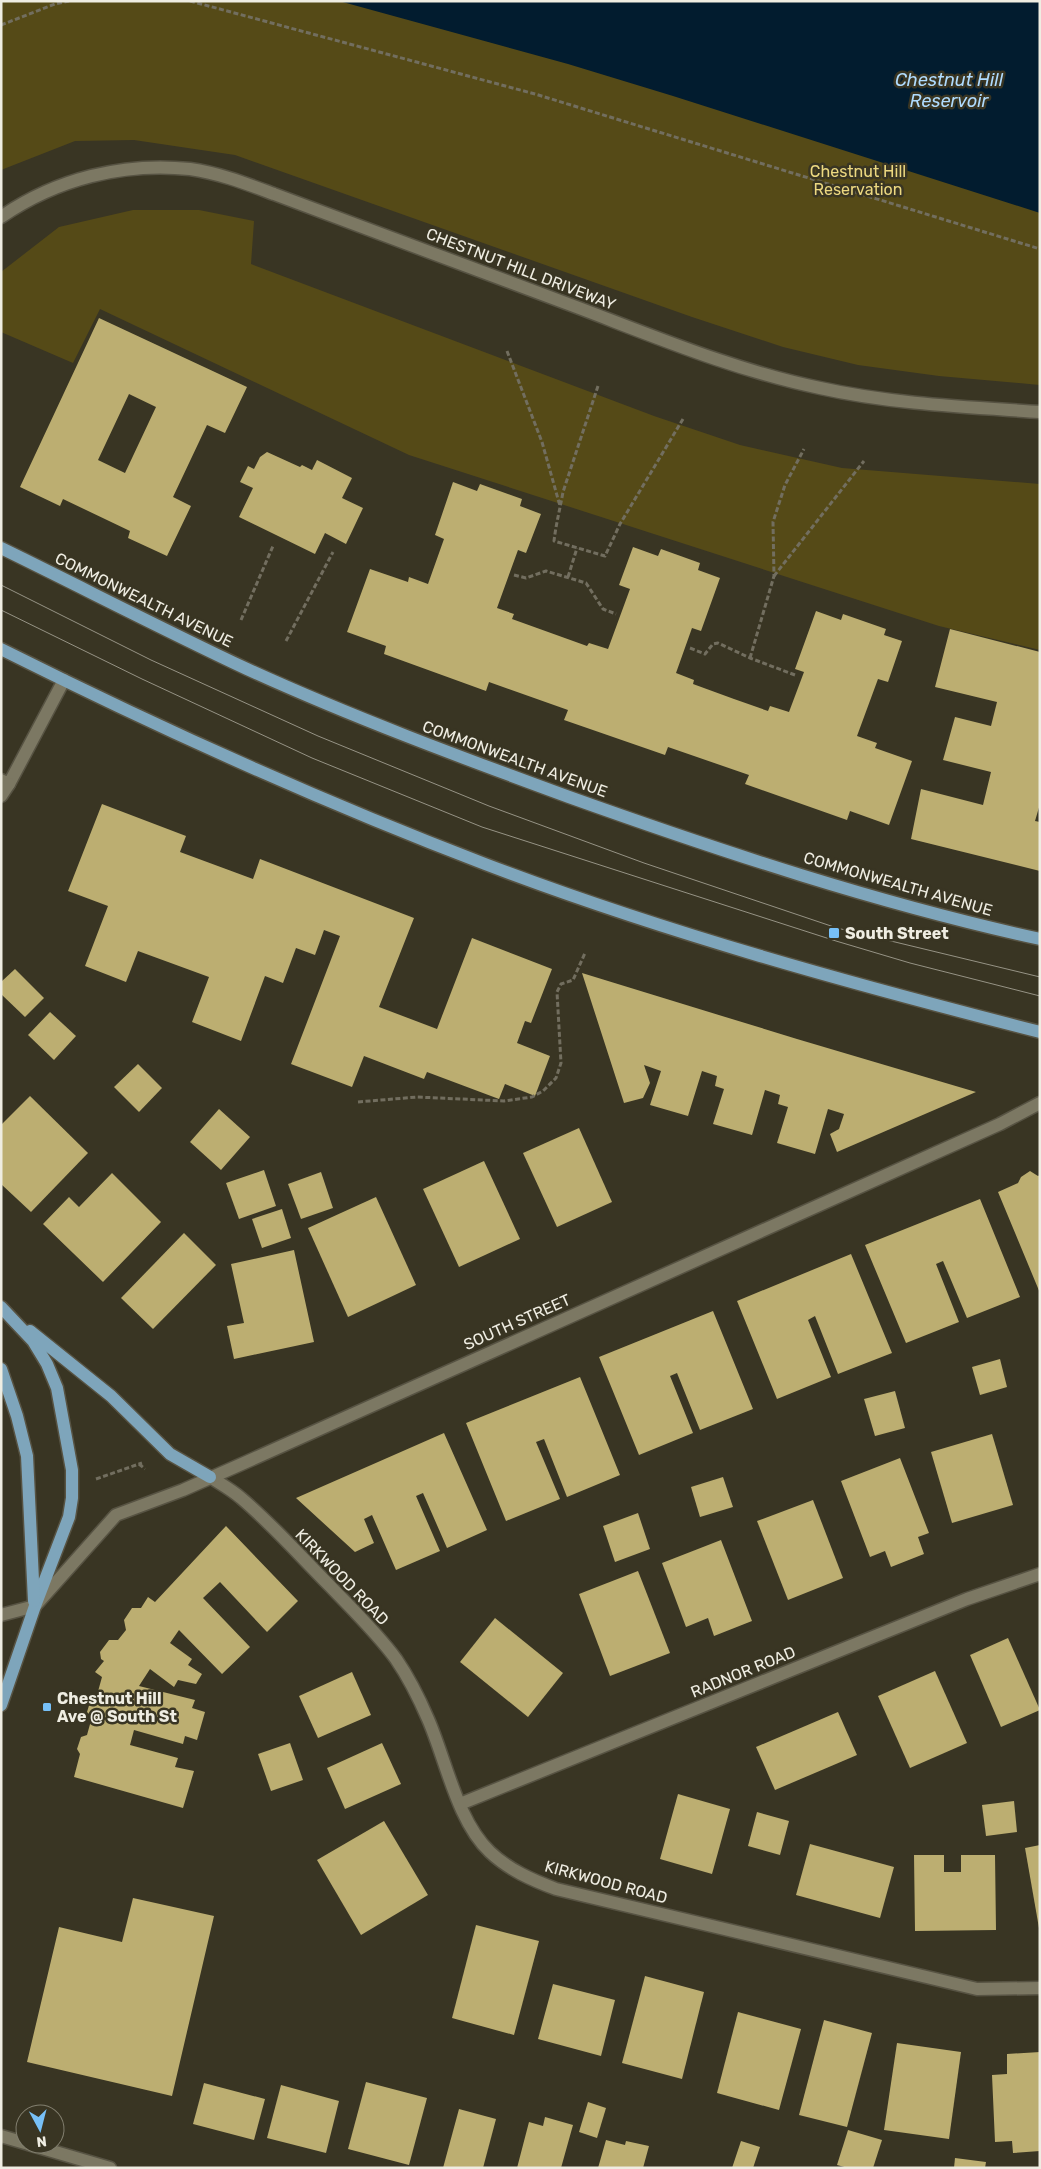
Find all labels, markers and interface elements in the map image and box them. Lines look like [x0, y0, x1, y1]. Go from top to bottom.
water label: Chestnut Hill Reservoir [895, 69, 1004, 112]
park label: Chestnut Hill Reservation [810, 162, 906, 199]
street label: CHESTNUT HILL DRIVEWAY [423, 224, 619, 314]
street label: COMMONWEALTH AVENUE [52, 549, 236, 651]
street label: COMMONWEALTH AVENUE [420, 717, 610, 801]
street label: COMMONWEALTH AVENUE [801, 848, 995, 920]
place label: South Street [845, 924, 949, 943]
marker: South Street [827, 926, 841, 940]
street label: SOUTH STREET [461, 1290, 573, 1354]
street label: KIRKWOOD ROAD [291, 1525, 393, 1629]
street label: RADNOR ROAD [688, 1642, 798, 1702]
place label: Chestnut Hill Ave @ South St [57, 1689, 177, 1726]
marker: Chestnut Hill Ave @ South St [41, 1701, 53, 1713]
street label: KIRKWOOD ROAD [543, 1856, 669, 1908]
north arrow [15, 2104, 65, 2154]
text: N [35, 2132, 48, 2150]

